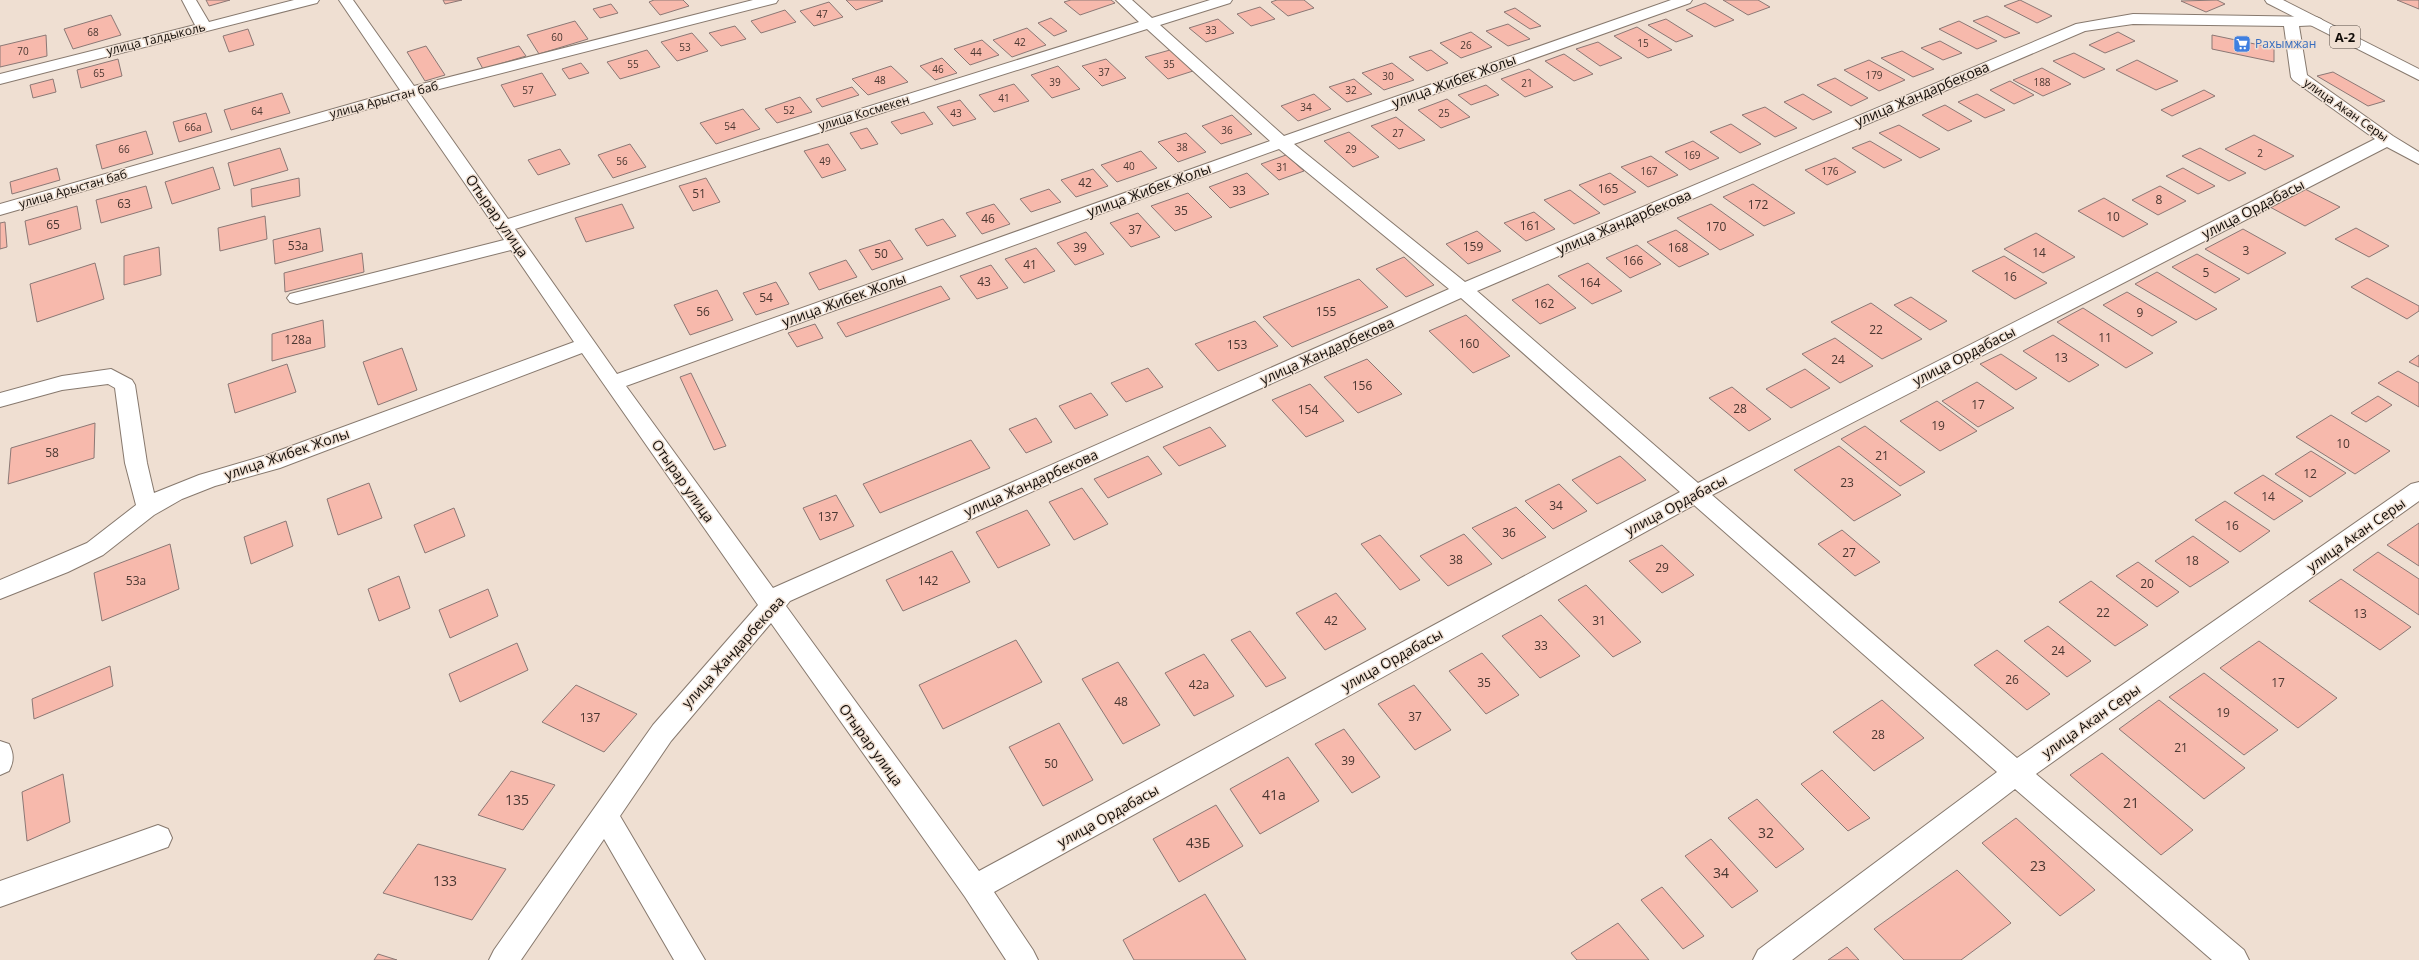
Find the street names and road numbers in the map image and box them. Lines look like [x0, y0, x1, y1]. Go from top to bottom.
street label: улица Талдыколь [105, 18, 207, 59]
road number: A-2 [2330, 26, 2360, 48]
street label: улица Жибек Жолы [1389, 49, 1519, 112]
street label: улица Жандарбекова [1852, 57, 1992, 131]
street label: улица Акан Серы [2301, 74, 2392, 145]
street label: улица Арыстан баб [328, 77, 440, 122]
street label: улица Космекен [816, 91, 911, 134]
street label: улица Жибек Жолы [1084, 158, 1214, 221]
street label: улица Арыстан баб [17, 165, 129, 212]
street label: Отырар улица [462, 170, 533, 261]
street label: улица Ордабасы [2198, 174, 2307, 243]
street label: улица Жандарбекова [1554, 185, 1694, 259]
street label: улица Жибек Жолы [779, 268, 909, 331]
street label: улица Жандарбекова [1257, 312, 1397, 389]
street label: улица Ордабасы [1909, 321, 2018, 390]
street label: улица Жибек Жолы [222, 423, 352, 484]
street label: Отырар улица [648, 435, 719, 526]
street label: улица Жандарбекова [961, 444, 1101, 521]
street label: улица Ордабасы [1621, 470, 1730, 539]
street label: улица Акан Серы [2303, 493, 2409, 576]
street label: улица Жандарбекова [677, 592, 788, 712]
street label: улица Ордабасы [1338, 624, 1446, 695]
street label: улица Акан Серы [2038, 679, 2144, 762]
street label: Отырар улица [835, 700, 908, 790]
street label: улица Ордабасы [1054, 780, 1162, 851]

